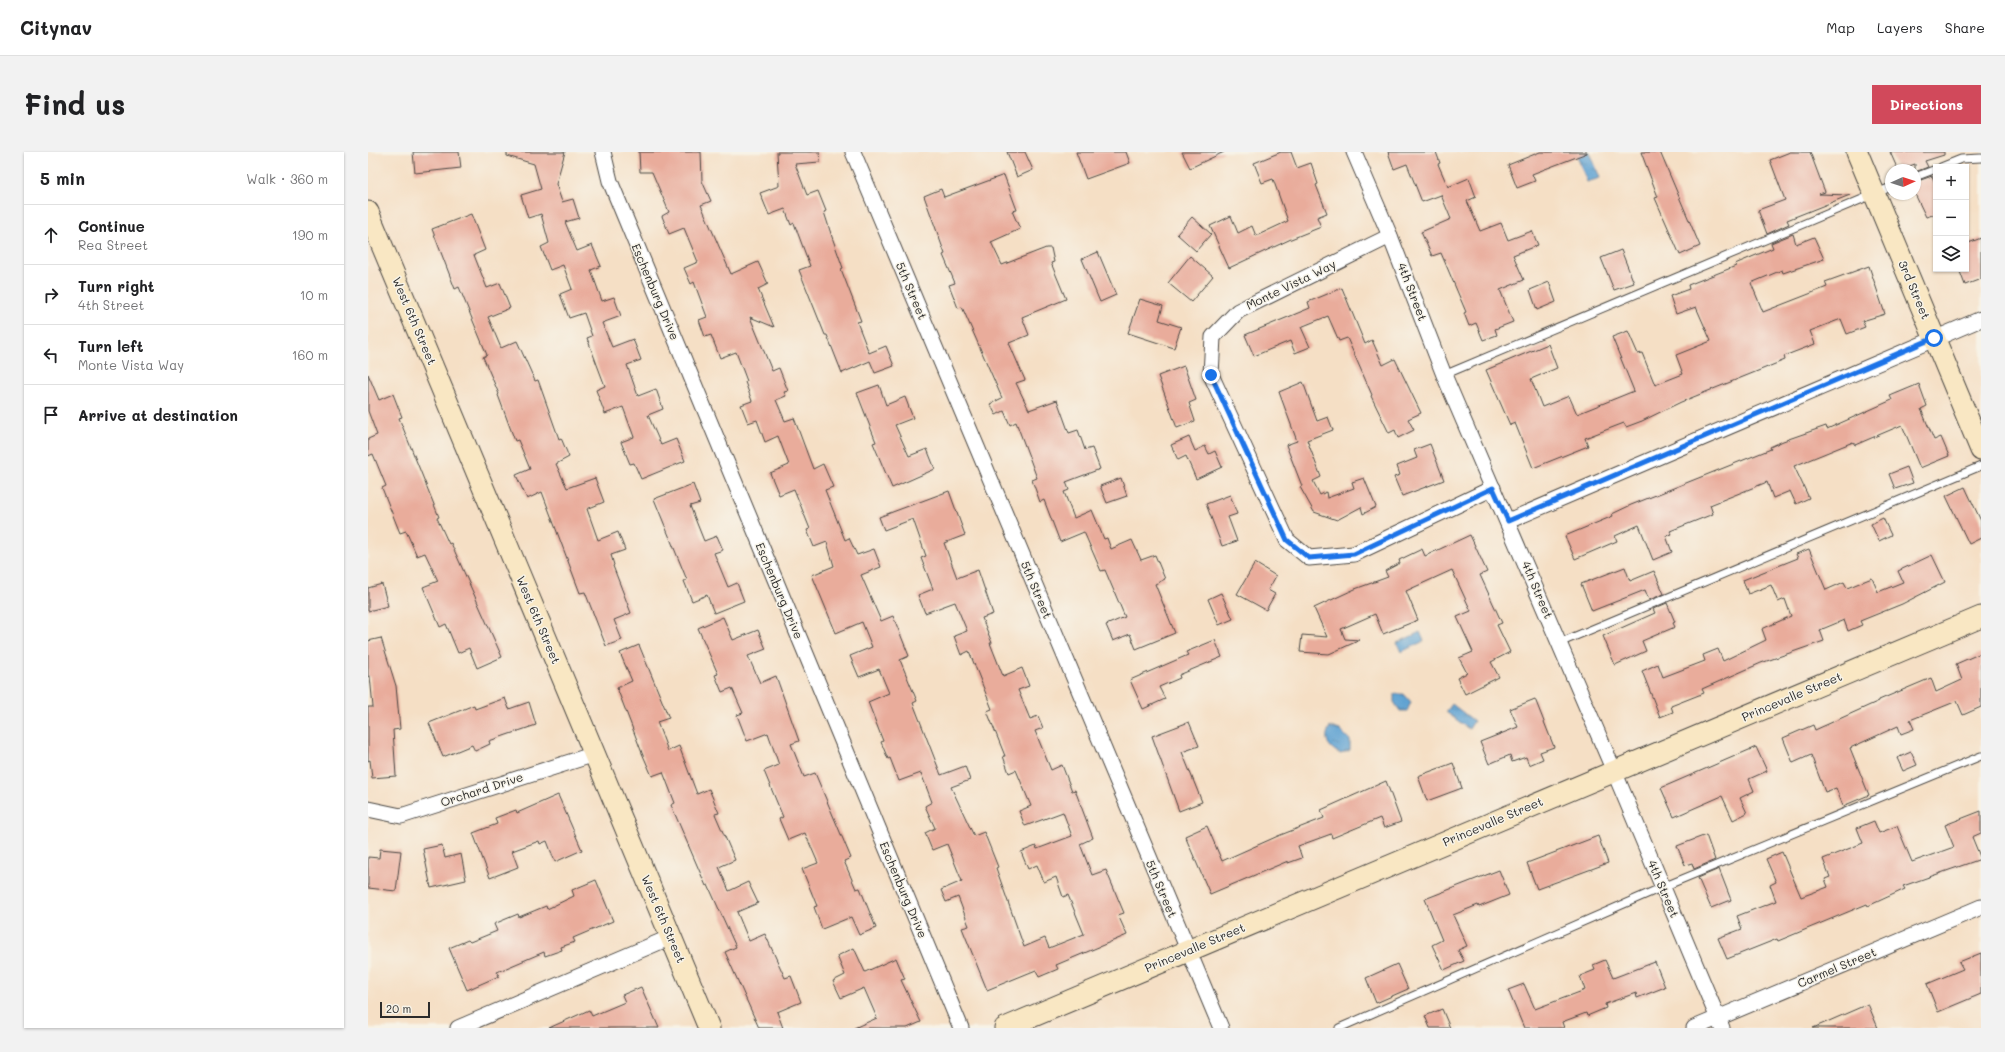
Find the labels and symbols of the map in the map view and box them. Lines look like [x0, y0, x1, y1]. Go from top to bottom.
north arrow [1885, 164, 1921, 200]
street label: Eschenburg Drive [628, 241, 683, 342]
street label: Monte Vista Way [1243, 255, 1338, 313]
street label: 3rd Street [1895, 258, 1935, 322]
street label: 5th Street [893, 259, 931, 322]
street label: 4th Street [1395, 260, 1431, 323]
street label: West 6th Street [389, 274, 441, 367]
route start [1925, 329, 1943, 347]
route end [1202, 366, 1220, 384]
street label: Eschenburg Drive [752, 540, 807, 641]
street label: 5th Street [1018, 558, 1056, 621]
street label: 4th Street [1519, 558, 1557, 621]
street label: West 6th Street [513, 573, 565, 666]
street label: Princevalle Street [1739, 668, 1844, 724]
street label: Orchard Drive [438, 768, 525, 810]
street label: Princevalle Street [1440, 793, 1545, 849]
street label: Eschenburg Drive [876, 839, 931, 940]
street label: 5th Street [1143, 857, 1181, 920]
street label: 4th Street [1645, 857, 1683, 920]
street label: West 6th Street [638, 872, 690, 965]
street label: Princevalle Street [1142, 919, 1247, 975]
street label: Carmel Street [1795, 943, 1878, 991]
scale bar [380, 1000, 430, 1019]

